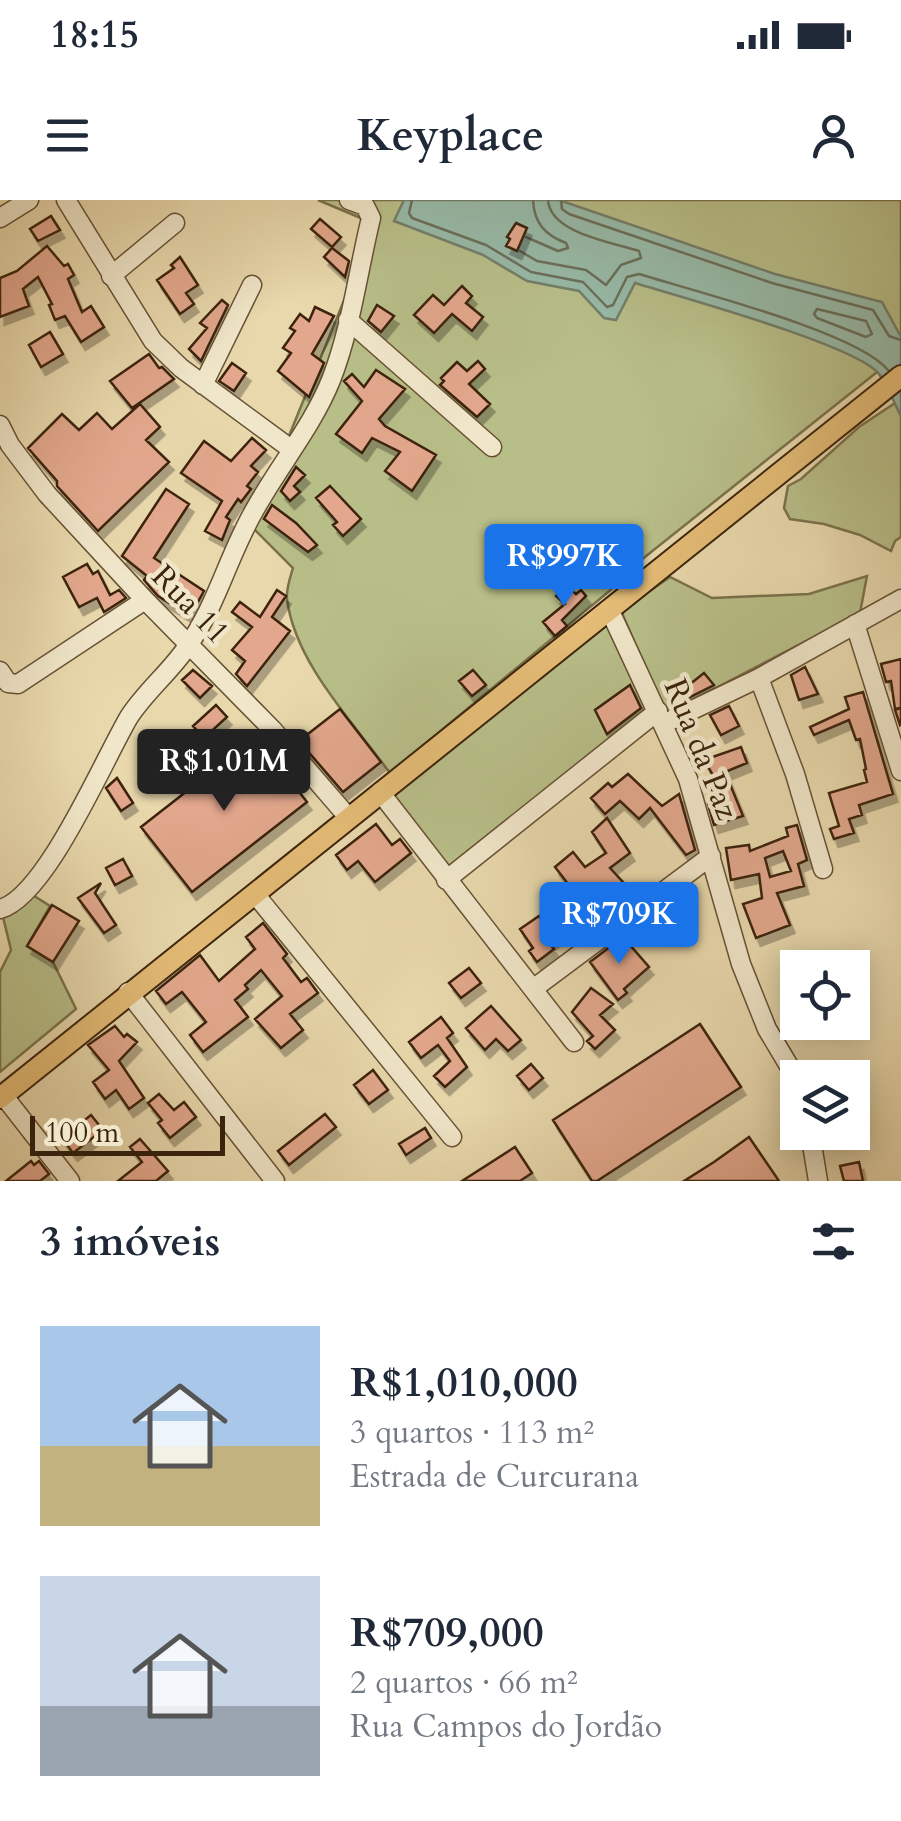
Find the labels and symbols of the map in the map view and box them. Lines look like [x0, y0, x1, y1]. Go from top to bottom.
pin: R$997K [483, 524, 645, 609]
street label: Rua 11 [141, 555, 239, 654]
street label: Rua da Paz [653, 672, 749, 827]
pin: R$1.01M [132, 729, 316, 814]
pin: R$709K [538, 882, 700, 967]
scale bar [30, 1111, 225, 1156]

